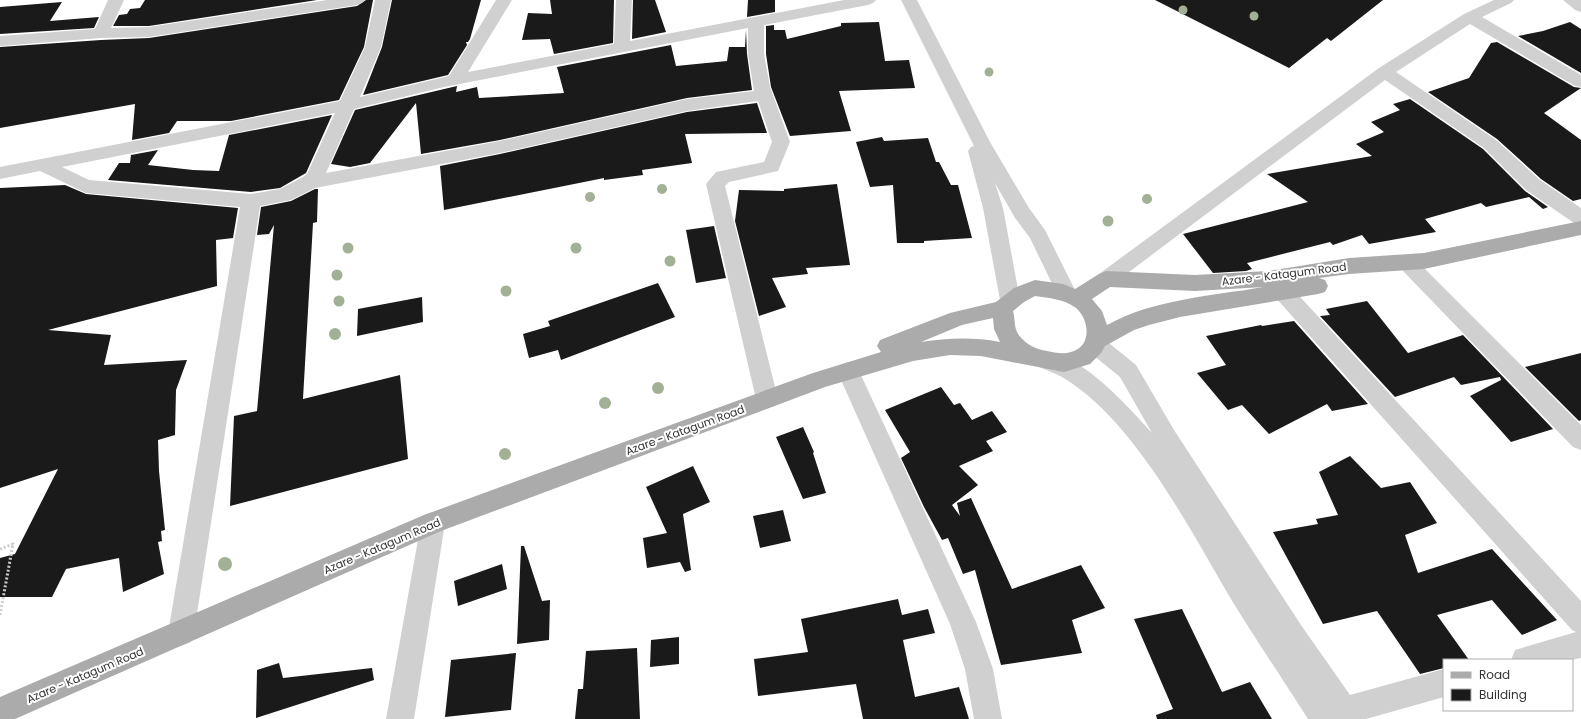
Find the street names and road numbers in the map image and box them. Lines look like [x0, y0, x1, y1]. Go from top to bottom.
street label: Azare - Katagum Road [1221, 258, 1347, 290]
street label: Azare - Katagum Road [623, 401, 747, 459]
street label: Azare - Katagum Road [321, 514, 443, 578]
street label: Azare - Katagum Road [24, 643, 146, 707]

